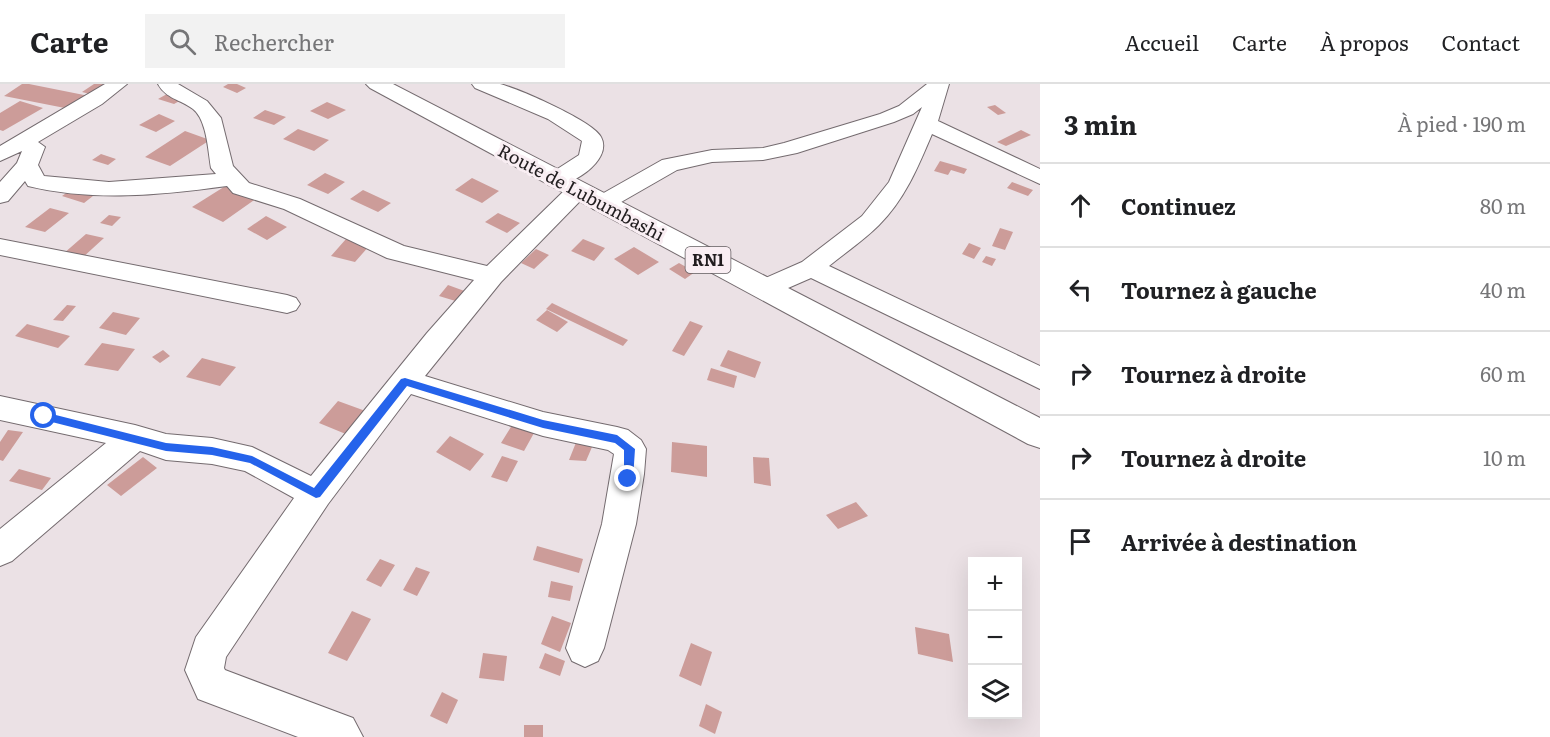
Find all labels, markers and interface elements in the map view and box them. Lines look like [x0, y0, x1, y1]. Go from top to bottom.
search box [145, 14, 565, 68]
text: Carte [30, 20, 109, 62]
icon: search [166, 25, 199, 58]
text: Rechercher [214, 25, 334, 58]
text: Accueil [1125, 26, 1199, 57]
text: Carte [1232, 26, 1287, 57]
text: À propos [1320, 26, 1409, 57]
text: Contact [1442, 26, 1520, 57]
text: 3 min [1064, 104, 1137, 143]
text: À pied · 190 m [1397, 108, 1526, 138]
street label: Route de Lubumbashi [493, 136, 670, 247]
icon: ahead [1064, 189, 1097, 222]
text: Continuez [1121, 189, 1236, 222]
text: 80 m [1480, 190, 1526, 220]
road number: RN1 [686, 247, 730, 273]
icon: left [1064, 273, 1097, 306]
text: Tournez à gauche [1121, 273, 1317, 306]
text: 40 m [1480, 274, 1526, 304]
icon: right [1064, 357, 1097, 390]
text: Tournez à droite [1121, 357, 1306, 390]
text: 60 m [1480, 358, 1526, 388]
route start [30, 402, 56, 428]
icon: right [1064, 441, 1097, 474]
text: Tournez à droite [1121, 441, 1306, 474]
text: 10 m [1483, 442, 1526, 472]
route end [614, 465, 640, 491]
icon: arrive [1064, 525, 1097, 558]
text: Arrivée à destination [1121, 525, 1357, 558]
map controls [968, 557, 1022, 719]
button: + [968, 557, 1022, 611]
button: − [968, 611, 1022, 665]
button: layers [968, 665, 1022, 719]

